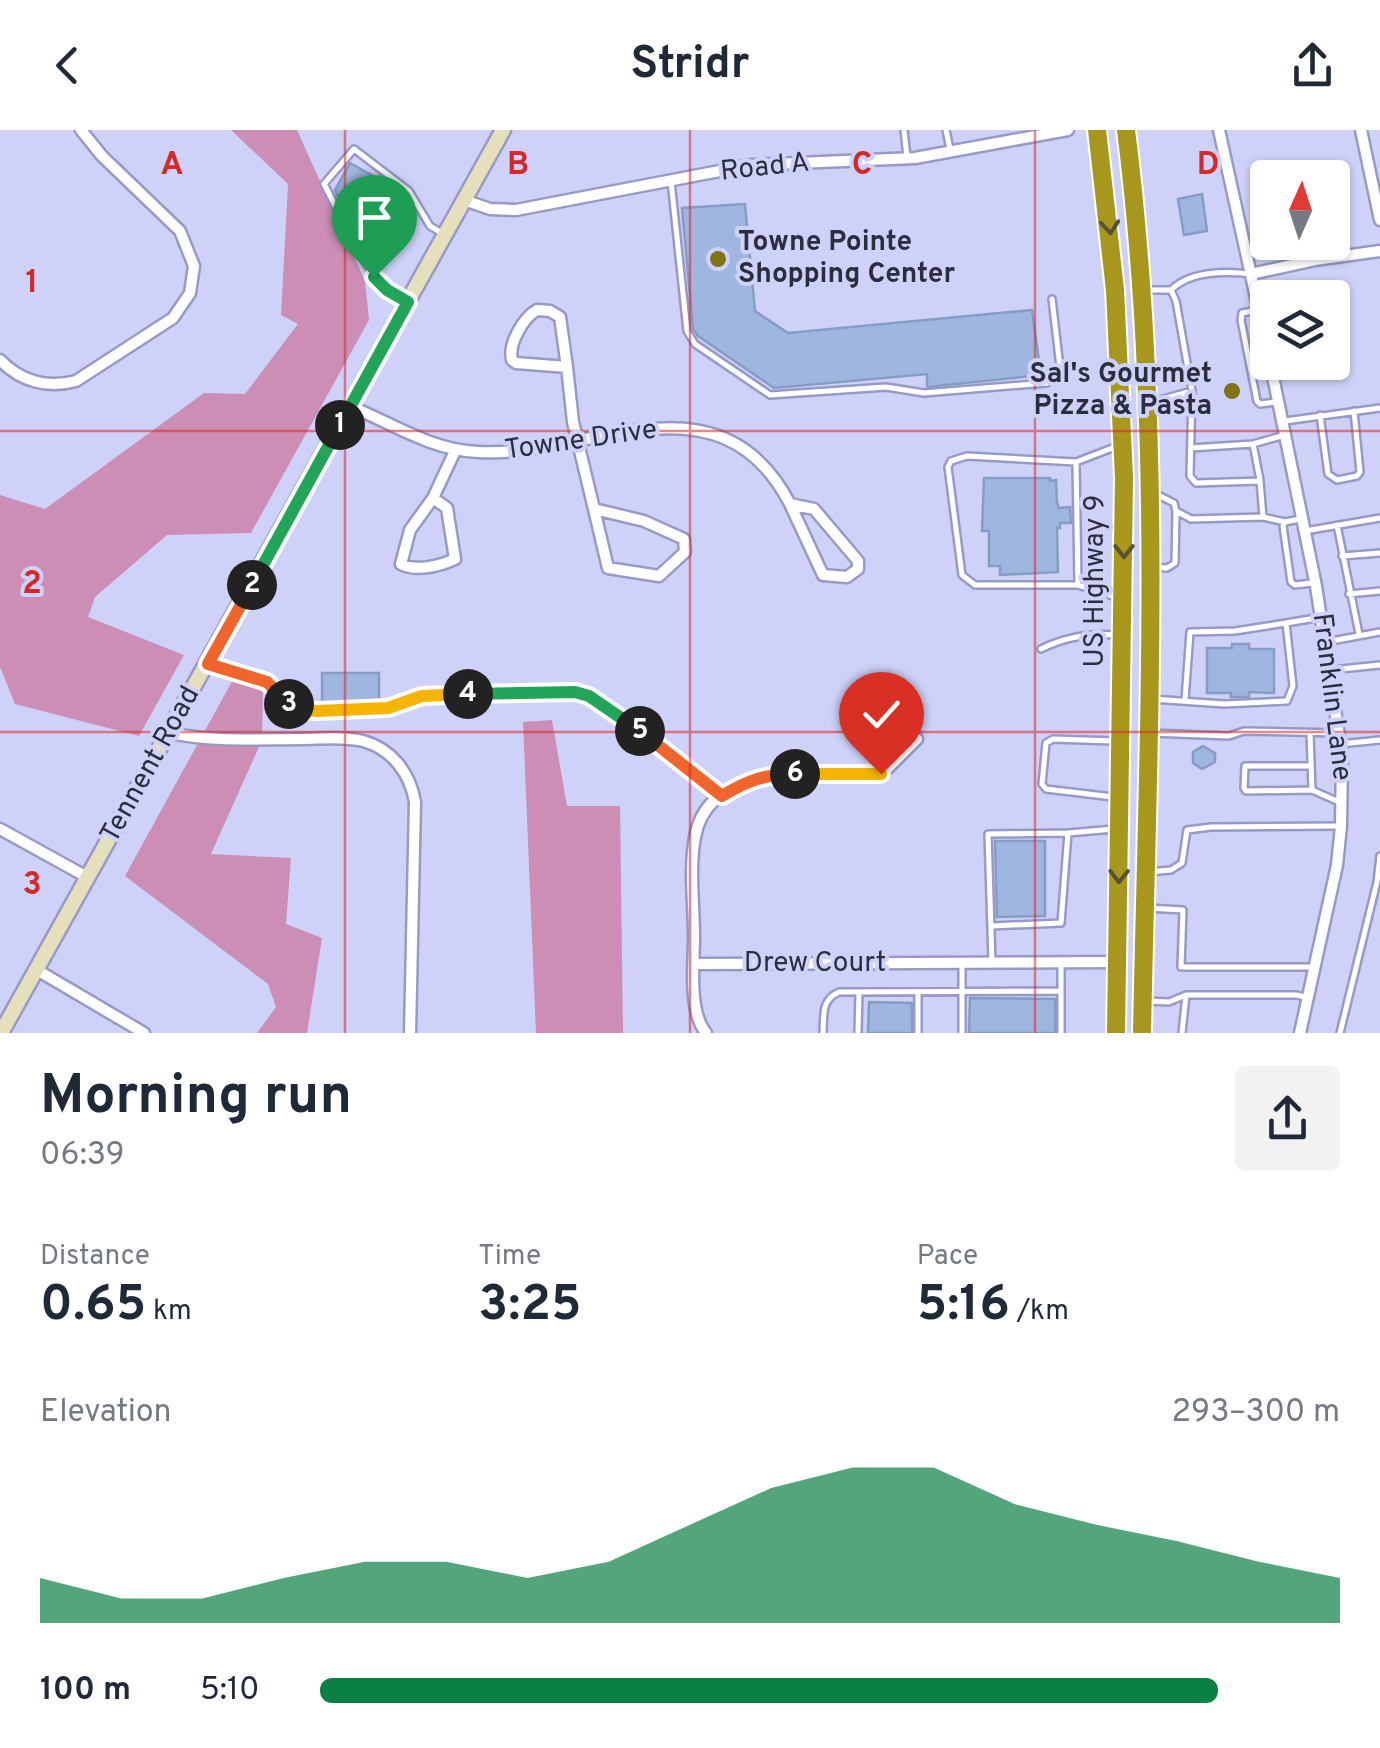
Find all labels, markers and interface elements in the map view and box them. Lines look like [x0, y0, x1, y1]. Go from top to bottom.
text: Stridr [631, 37, 749, 94]
icon: back [40, 38, 95, 93]
icon: share [1285, 38, 1340, 93]
street label: Road A [719, 145, 811, 191]
text: A [161, 146, 183, 186]
text: B [507, 146, 529, 186]
text: C [852, 146, 872, 186]
text: D [1197, 146, 1219, 186]
north arrow [1250, 160, 1350, 260]
map controls [1250, 160, 1350, 380]
pin [332, 175, 417, 278]
icon: arrive [347, 190, 402, 245]
one-way arrow [1098, 219, 1120, 235]
place label: Towne Pointe Shopping Center [738, 225, 956, 293]
marker: Towne Pointe Shopping Center [707, 248, 729, 270]
text: 1 [26, 264, 38, 304]
button: layers [1250, 280, 1350, 380]
place label: Sal's Gourmet Pizza & Pasta [1029, 357, 1212, 425]
marker: Sal's Gourmet Pizza & Pasta [1221, 380, 1243, 402]
pin: 1 [315, 400, 365, 450]
text: 1 [334, 407, 346, 443]
street label: Towne Drive [503, 413, 659, 469]
street label: US Highway 9 [1078, 494, 1114, 668]
one-way arrow [1113, 544, 1135, 560]
pin: 2 [227, 560, 277, 610]
text: 2 [22, 565, 42, 605]
text: 2 [243, 567, 261, 603]
street label: Franklin Lane [1303, 611, 1359, 783]
pin: 4 [443, 669, 493, 719]
pin [839, 672, 924, 775]
text: 4 [459, 676, 477, 712]
pin: 3 [264, 679, 314, 729]
street label: Tennent Road [93, 680, 209, 850]
text: 3 [281, 686, 297, 722]
icon: check [854, 687, 909, 742]
pin: 5 [615, 706, 665, 756]
text: 5 [631, 713, 649, 749]
pin: 6 [770, 749, 820, 799]
text: 6 [786, 756, 804, 792]
text: 3 [22, 866, 42, 906]
one-way arrow [1108, 870, 1130, 885]
street label: Drew Court [744, 946, 886, 982]
text: Morning run [40, 1063, 352, 1133]
button: share [1235, 1066, 1340, 1171]
text: 06:39 [40, 1136, 125, 1176]
text: Distance [40, 1239, 150, 1275]
text: Time [478, 1239, 541, 1275]
text: Pace [917, 1239, 978, 1275]
text: 0.65 [40, 1275, 146, 1338]
text: 3:25 [478, 1275, 582, 1338]
text: 5:16 [917, 1275, 1010, 1338]
text: km [146, 1294, 192, 1330]
text: /km [1010, 1294, 1069, 1330]
text: Elevation [40, 1393, 172, 1433]
text: 293–300 m [1171, 1393, 1340, 1433]
text: 100 m [40, 1671, 131, 1711]
text: 5:10 [200, 1671, 260, 1711]

